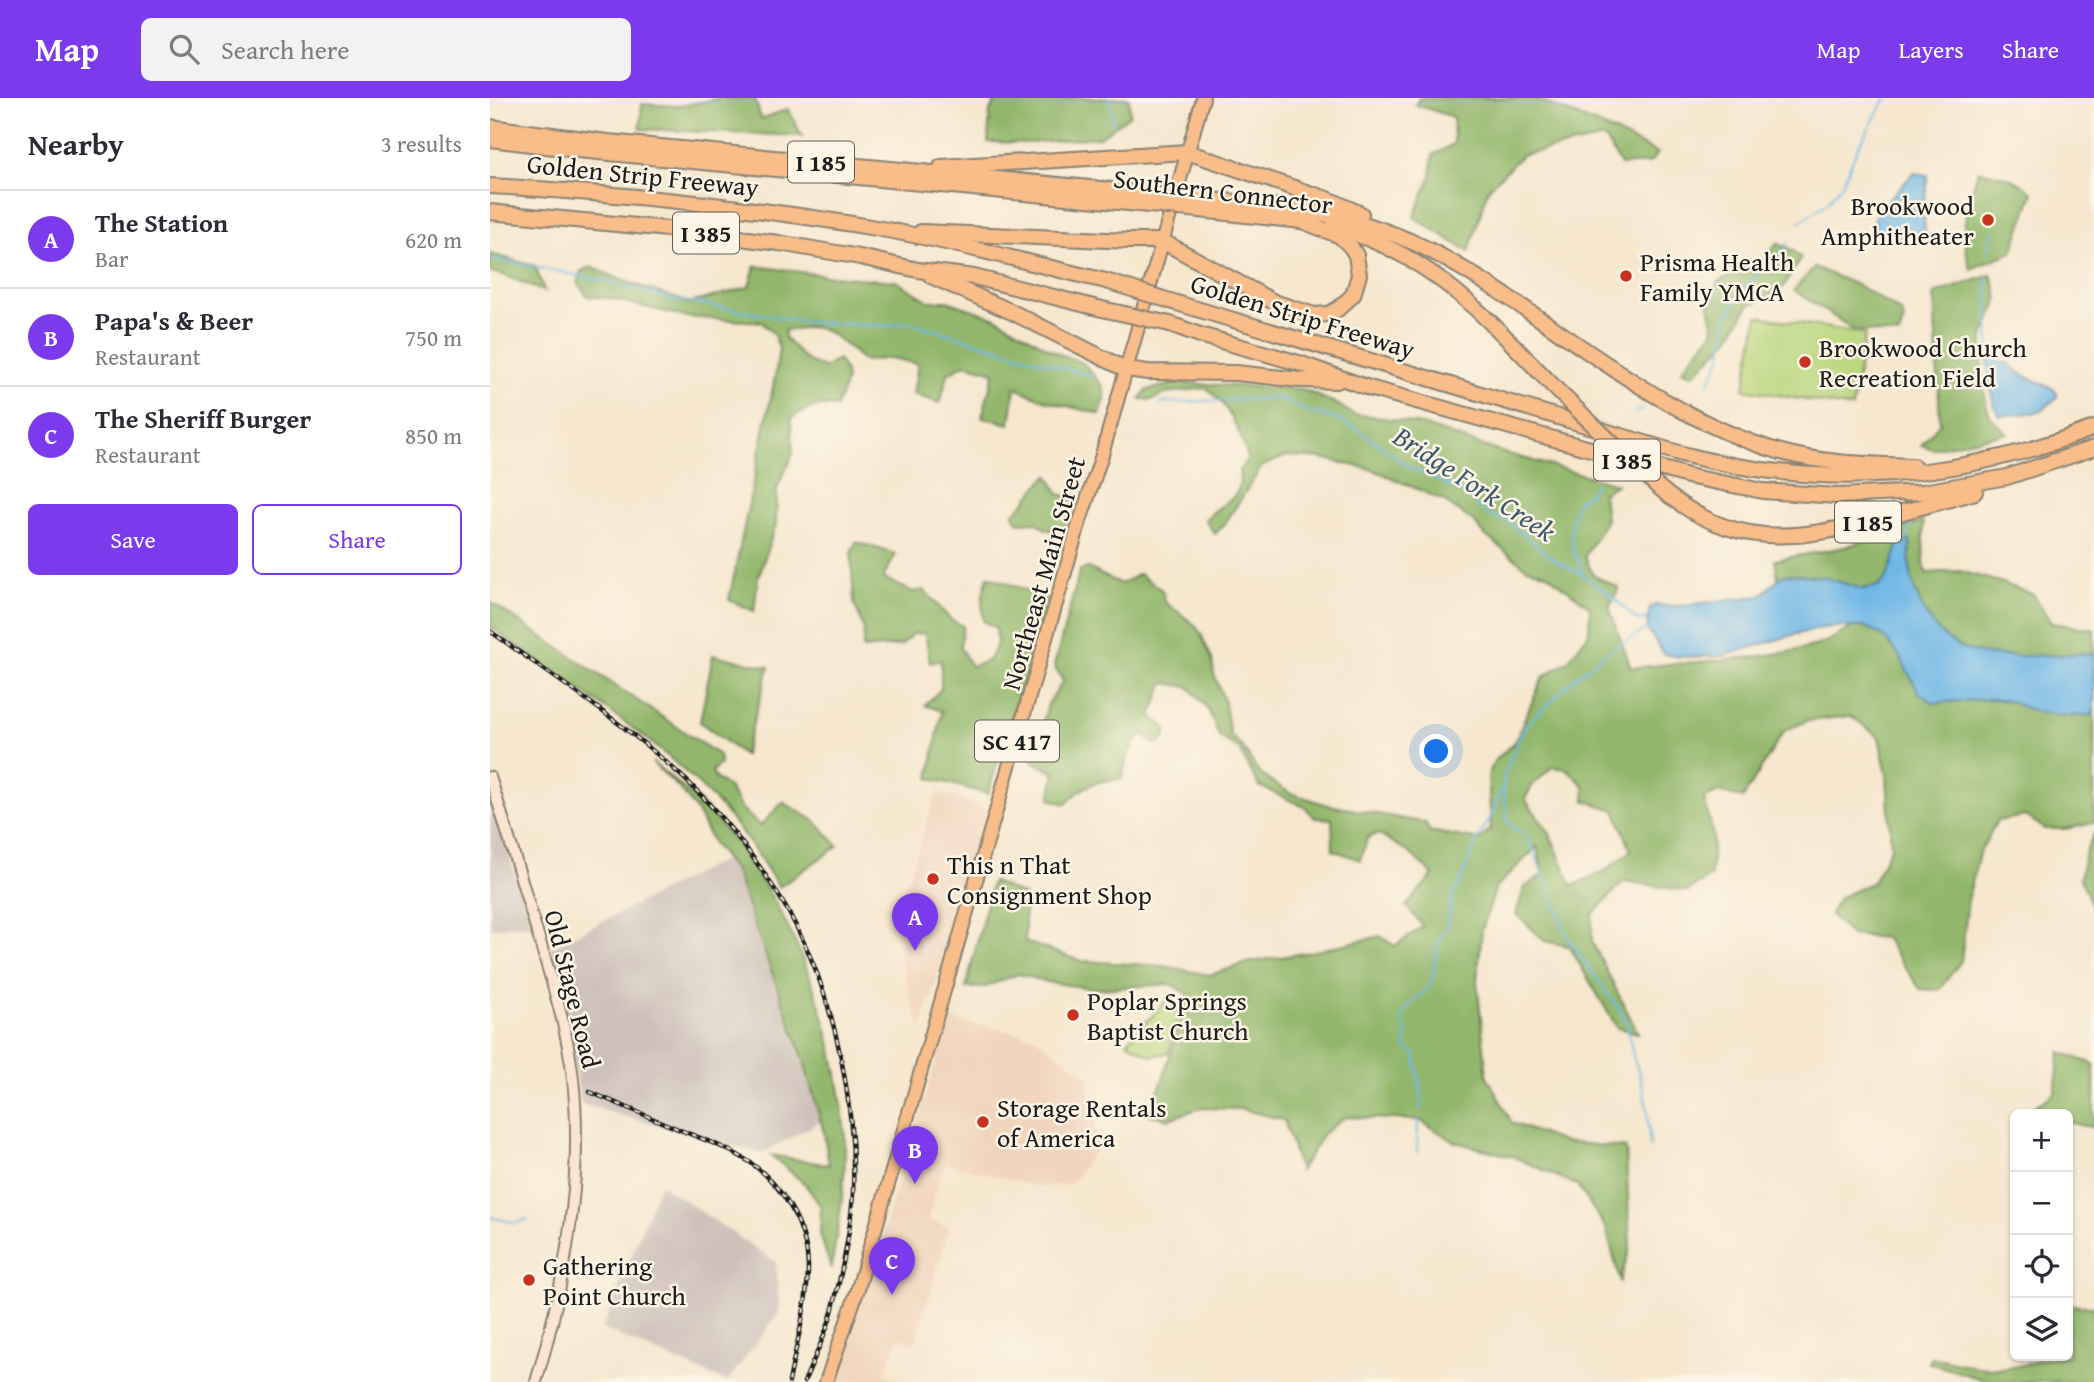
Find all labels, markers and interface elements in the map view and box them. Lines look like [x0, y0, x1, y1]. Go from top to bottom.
search box [141, 18, 631, 81]
text: Map [35, 25, 99, 73]
icon: search [165, 30, 203, 68]
text: Search here [221, 30, 349, 69]
text: Map [1817, 32, 1860, 67]
text: Layers [1898, 32, 1964, 67]
text: Share [2002, 32, 2059, 67]
text: Nearby [28, 122, 124, 166]
text: 3 results [381, 127, 462, 160]
road number: I 185 [788, 141, 854, 182]
street label: Golden Strip Freeway [525, 143, 761, 207]
street label: Southern Connector [1111, 158, 1335, 224]
place label: Brookwood Amphitheater [1821, 186, 1974, 255]
text: The Station [95, 203, 228, 242]
road number: I 385 [673, 212, 739, 253]
marker: Brookwood Amphitheater [1980, 212, 1996, 228]
text: A [44, 223, 58, 256]
text: 620 m [405, 223, 462, 256]
text: Bar [95, 242, 128, 275]
place label: Prisma Health Family YMCA [1640, 242, 1795, 311]
street label: Golden Strip Freeway [1186, 263, 1420, 369]
marker: Prisma Health Family YMCA [1618, 268, 1634, 284]
text: Papa's & Beer [95, 301, 253, 340]
text: B [44, 321, 58, 354]
text: 750 m [405, 321, 462, 354]
place label: Brookwood Church Recreation Field [1819, 328, 2027, 397]
text: Restaurant [95, 340, 201, 373]
marker: Brookwood Church Recreation Field [1797, 354, 1813, 370]
text: The Sheriff Burger [95, 399, 311, 438]
water label: Bridge Fork Creek [1385, 415, 1564, 551]
text: C [44, 419, 58, 452]
text: 850 m [405, 419, 462, 452]
text: Restaurant [95, 438, 201, 471]
road number: I 385 [1594, 440, 1660, 480]
street label: Northeast Main Street [991, 452, 1095, 694]
road number: I 185 [1835, 502, 1901, 542]
button: Save [28, 504, 238, 575]
button: Share [252, 504, 462, 575]
road number: SC 417 [975, 720, 1059, 762]
your location [1419, 734, 1453, 768]
place label: This n That Consignment Shop [947, 845, 1152, 914]
marker: This n That Consignment Shop [925, 871, 941, 887]
pin: A [892, 893, 938, 951]
street label: Old Stage Road [534, 906, 612, 1072]
place label: Poplar Springs Baptist Church [1087, 981, 1249, 1050]
marker: Poplar Springs Baptist Church [1065, 1007, 1081, 1023]
place label: Storage Rentals of America [997, 1088, 1167, 1157]
map controls [2010, 1109, 2073, 1361]
button: + [2010, 1109, 2073, 1172]
marker: Storage Rentals of America [975, 1114, 991, 1130]
pin: B [892, 1126, 938, 1184]
button: − [2010, 1172, 2073, 1235]
button: locate [2010, 1235, 2073, 1298]
pin: C [869, 1237, 915, 1295]
place label: Gathering Point Church [543, 1246, 686, 1315]
marker: Gathering Point Church [521, 1272, 537, 1288]
button: layers [2010, 1298, 2073, 1361]

